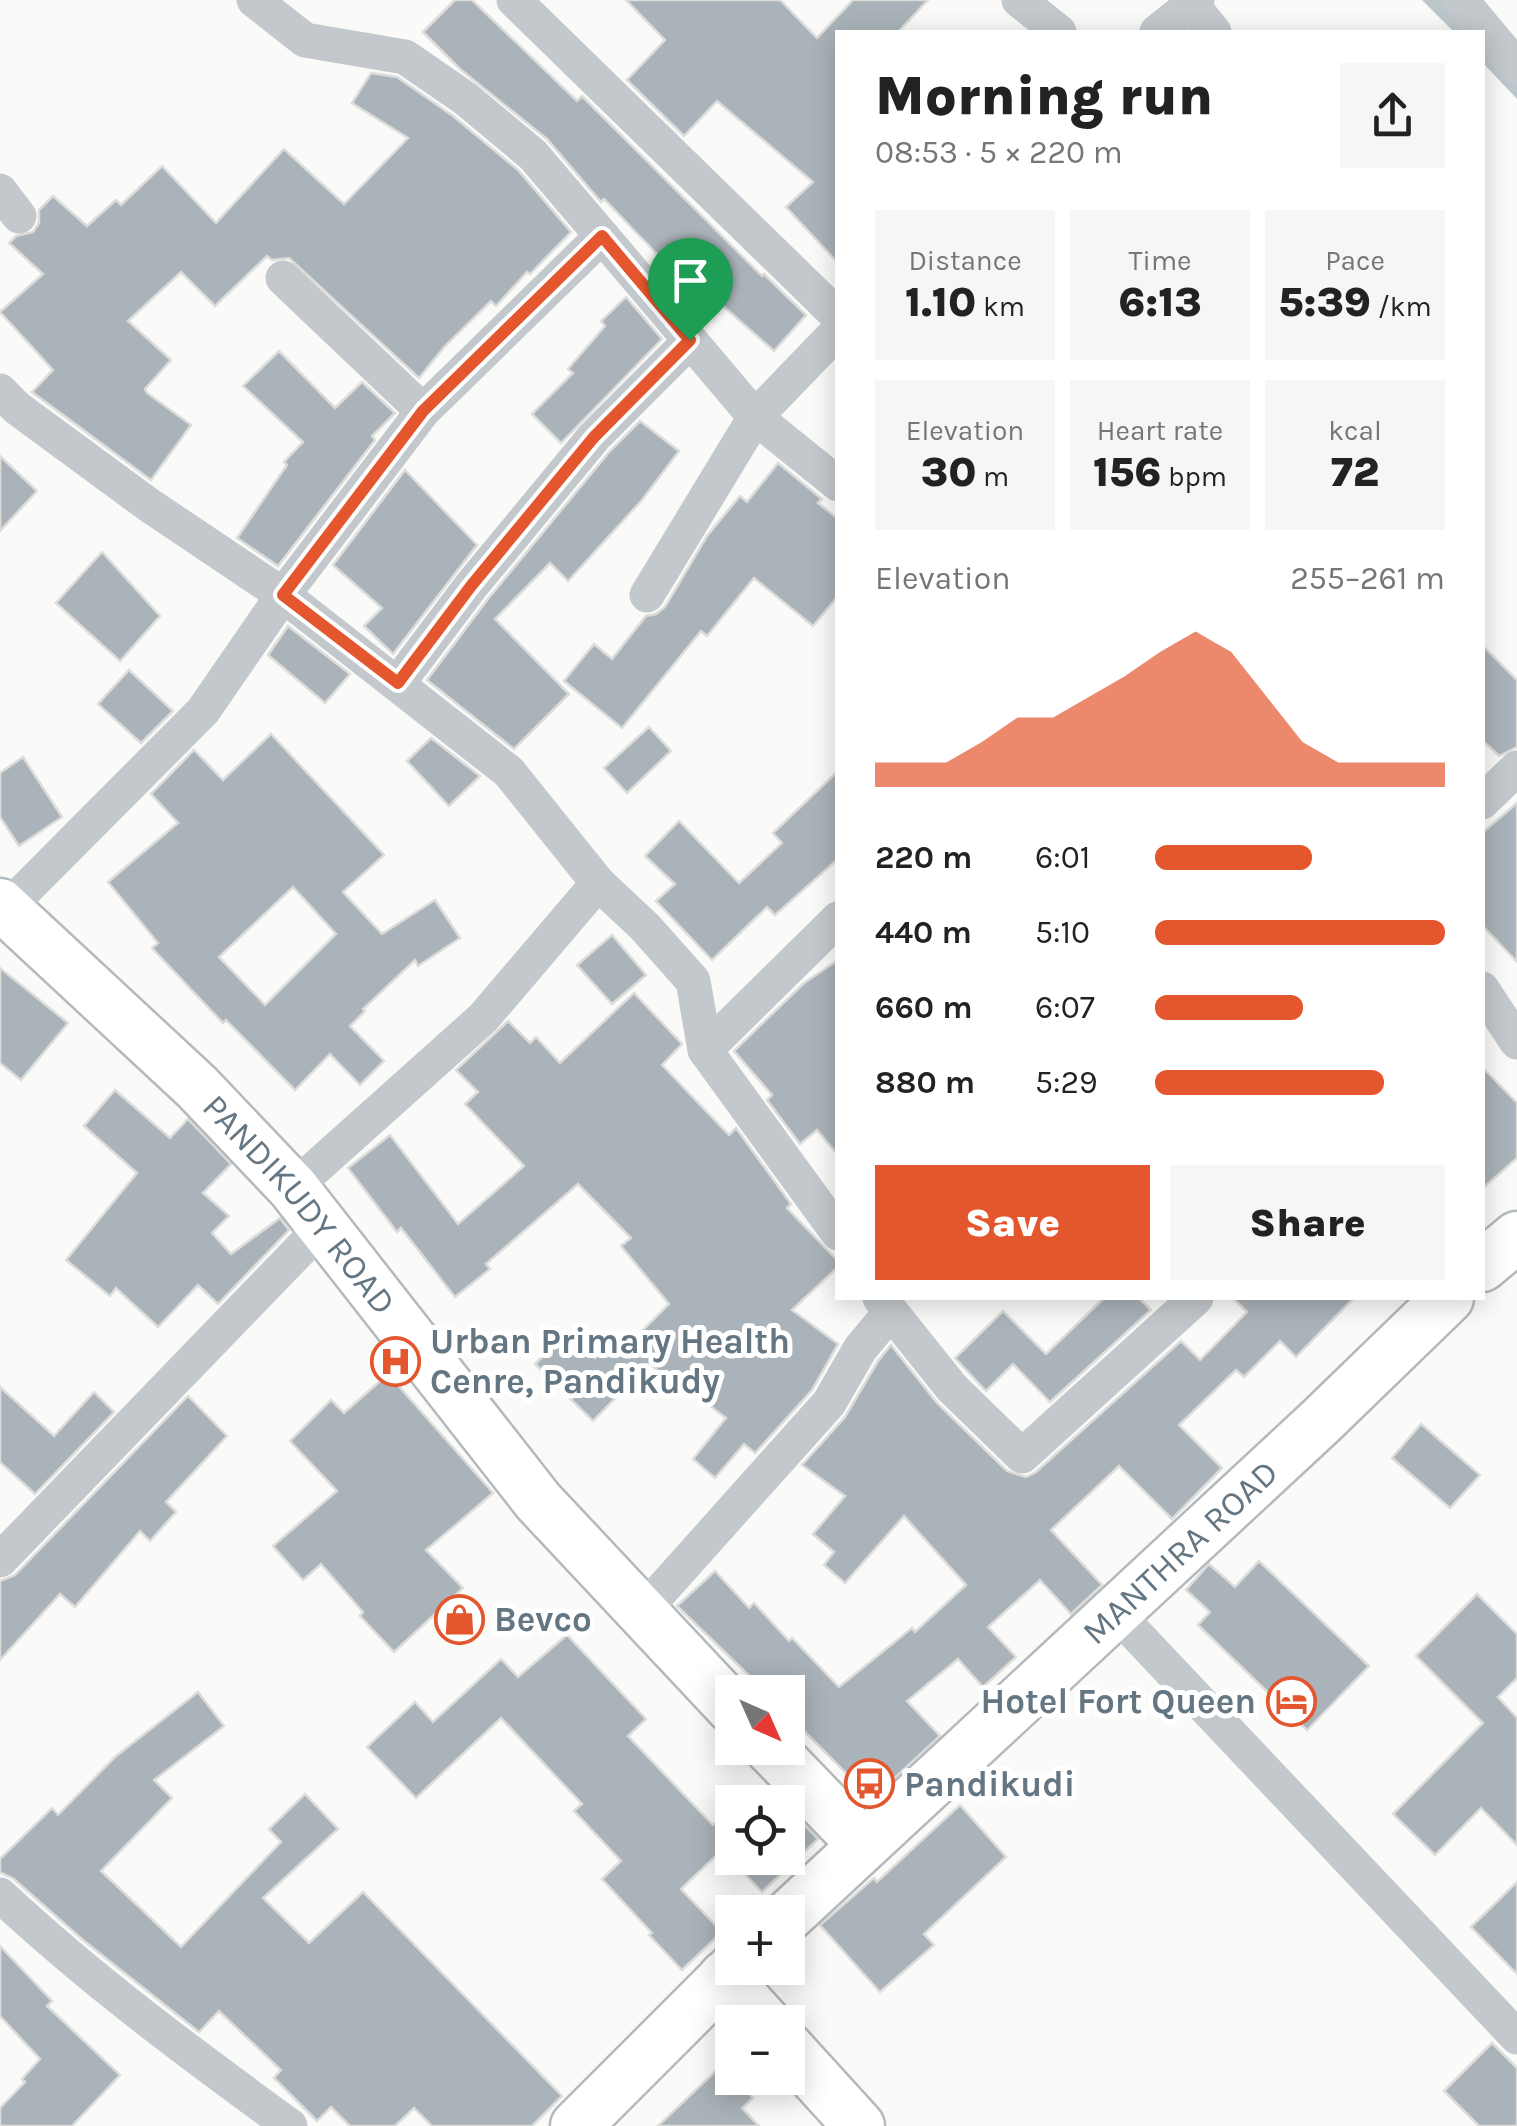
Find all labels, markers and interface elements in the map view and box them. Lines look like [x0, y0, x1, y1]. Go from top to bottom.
button: share [1340, 63, 1445, 168]
text: Morning run [875, 64, 1213, 128]
text: 08:53 · 5 × 220 m [875, 134, 1123, 171]
pin [648, 238, 733, 341]
text: Distance [908, 244, 1022, 277]
text: Time [1129, 244, 1191, 277]
text: Pace [1325, 244, 1385, 277]
icon: arrive [663, 253, 718, 308]
text: 1.10 [905, 277, 976, 327]
text: 6:13 [1118, 277, 1202, 327]
text: 5:39 [1278, 277, 1371, 327]
text: km [976, 290, 1025, 323]
text: /km [1371, 290, 1432, 323]
text: Elevation [906, 414, 1024, 447]
text: Heart rate [1097, 414, 1223, 447]
text: kcal [1328, 414, 1382, 447]
text: 30 [921, 447, 976, 497]
text: 156 [1093, 447, 1161, 497]
text: 72 [1331, 447, 1379, 497]
text: m [976, 460, 1009, 493]
text: bpm [1161, 460, 1227, 493]
text: Elevation [875, 560, 1010, 597]
text: 255–261 m [1290, 560, 1445, 597]
text: 220 m [875, 839, 972, 876]
text: 6:01 [1035, 839, 1090, 876]
text: 440 m [875, 914, 972, 951]
text: 5:10 [1035, 914, 1090, 951]
text: 660 m [875, 989, 973, 1026]
text: 6:07 [1035, 989, 1095, 1026]
text: 880 m [875, 1064, 975, 1101]
text: 5:29 [1035, 1064, 1098, 1101]
street label: PANDIKUDY ROAD [194, 1086, 404, 1323]
button: Save [875, 1165, 1150, 1280]
button: Share [1170, 1165, 1445, 1280]
place label: Urban Primary Health Cenre, Pandikudy [430, 1321, 790, 1403]
hospital icon: Urban Primary Health Cenre, Pandikudy [369, 1335, 421, 1387]
street label: MANTHRA ROAD [1074, 1452, 1287, 1653]
shop icon: Bevco [433, 1593, 485, 1645]
place label: Bevco [494, 1599, 592, 1640]
north arrow [715, 1675, 805, 1765]
map controls [715, 1675, 805, 2095]
hotel icon: Hotel Fort Queen [1265, 1675, 1317, 1727]
place label: Hotel Fort Queen [981, 1681, 1256, 1722]
bus stop icon: Pandikudi [843, 1758, 895, 1810]
place label: Pandikudi [904, 1764, 1075, 1805]
button: locate [715, 1785, 805, 1875]
button: + [715, 1895, 805, 1985]
button: − [715, 2005, 805, 2095]

